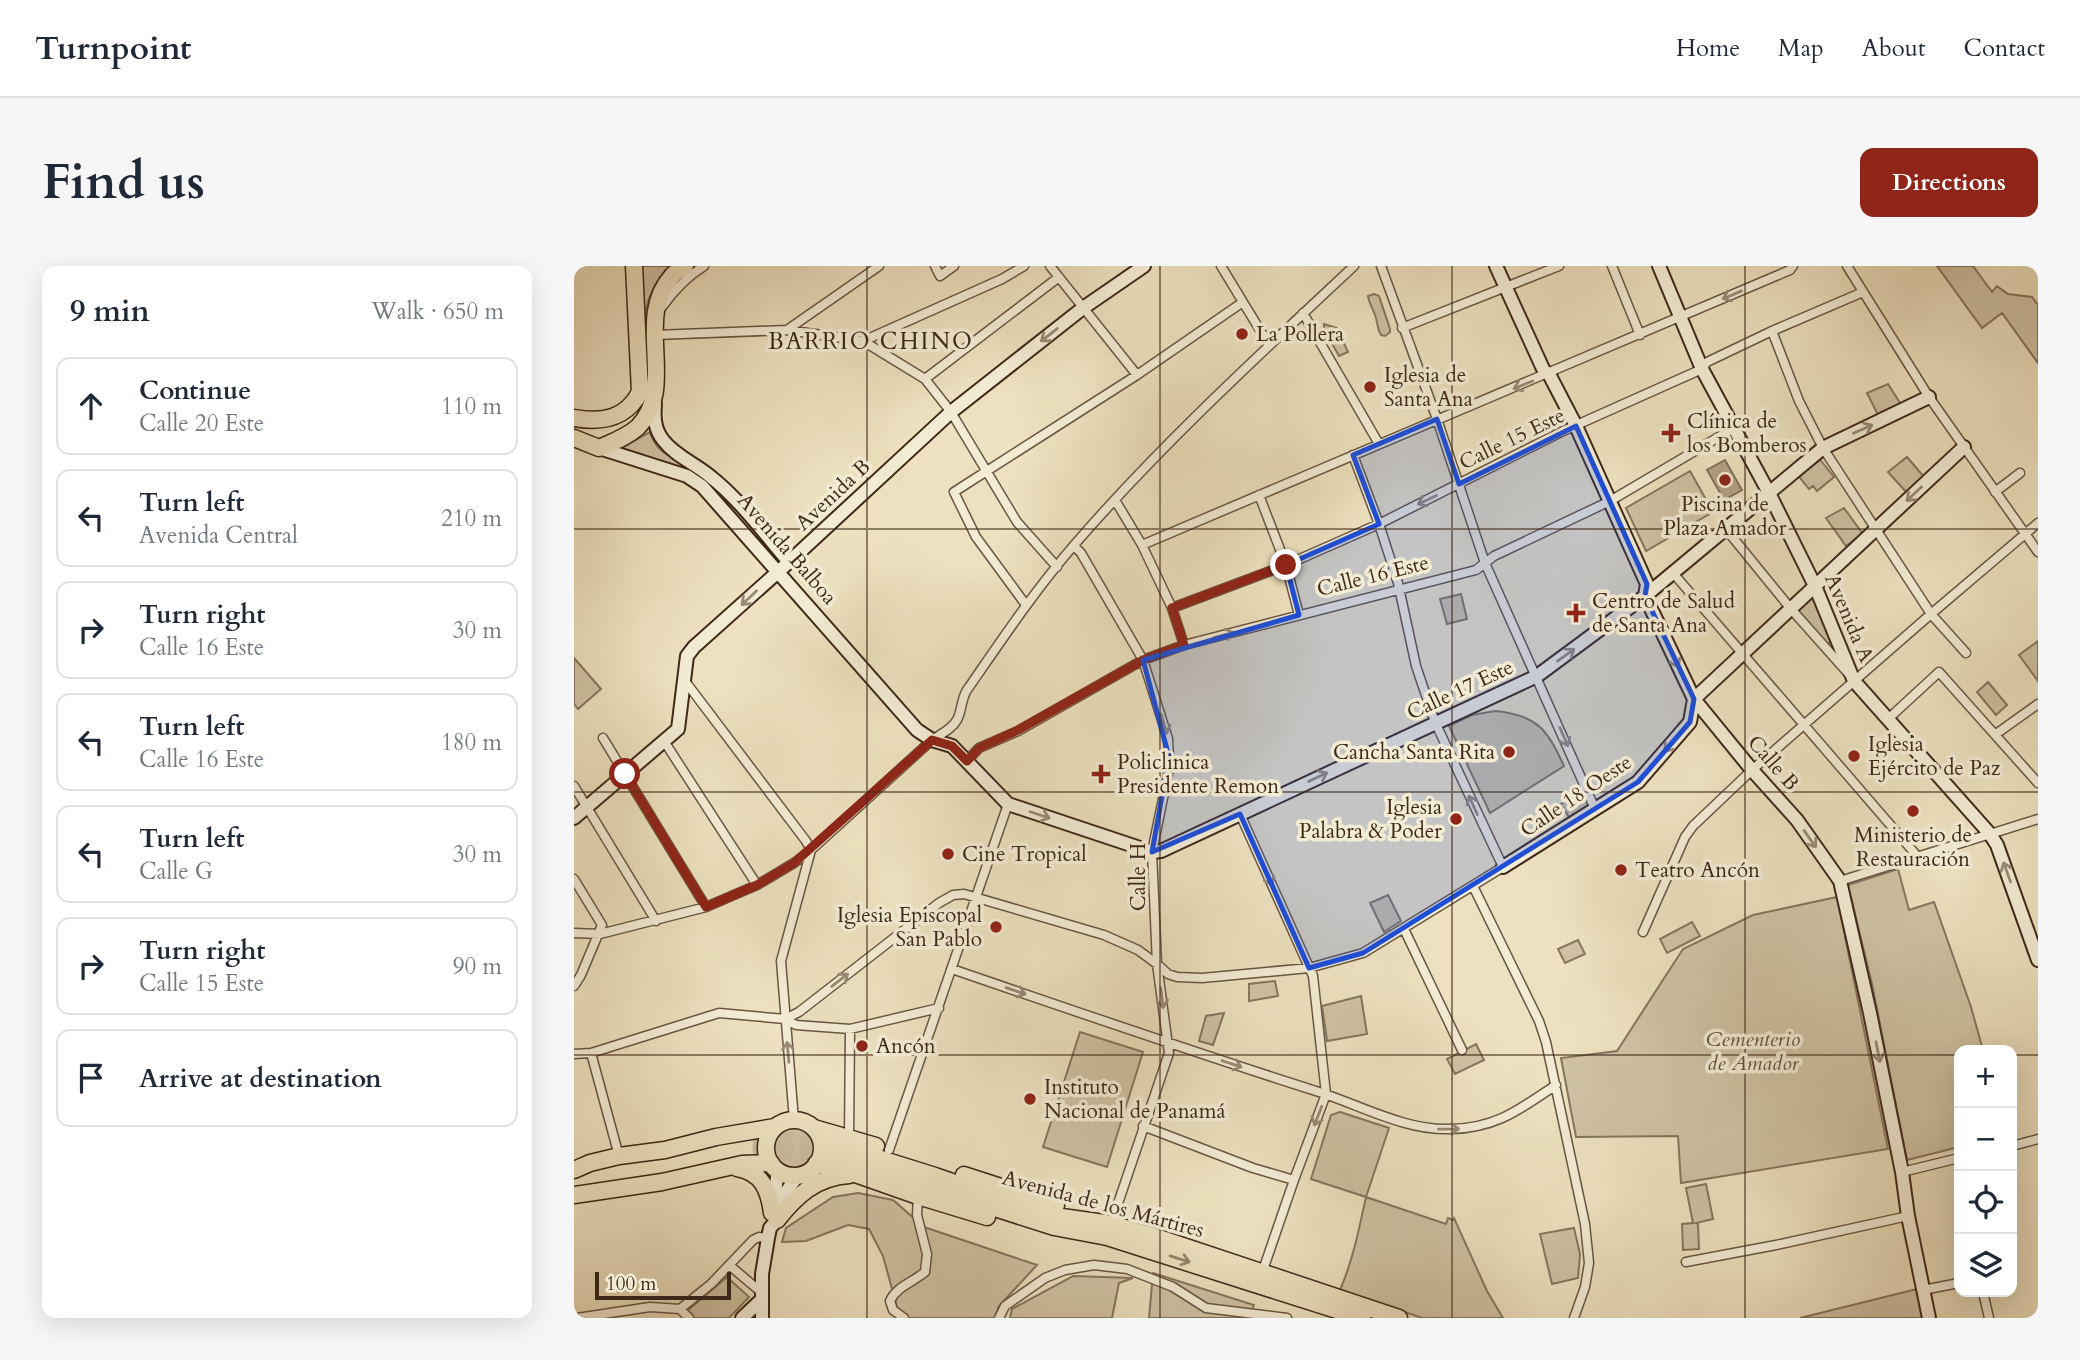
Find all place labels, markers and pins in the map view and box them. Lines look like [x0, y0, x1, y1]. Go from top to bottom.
place label: La Pollera [1256, 320, 1344, 349]
marker: La Pollera [1234, 326, 1250, 342]
place label: Iglesia de Santa Ana [1384, 361, 1473, 414]
marker: Iglesia de Santa Ana [1362, 379, 1378, 395]
place label: Clínica de los Bomberos [1687, 407, 1807, 460]
marker: Clínica de los Bomberos [1661, 423, 1681, 443]
marker: Piscina de Plaza Amador [1717, 472, 1733, 488]
place label: Piscina de Plaza Amador [1664, 490, 1787, 543]
place label: Centro de Salud de Santa Ana [1592, 587, 1735, 640]
marker: Centro de Salud de Santa Ana [1566, 603, 1586, 623]
place label: Iglesia Ejército de Paz [1868, 730, 2001, 783]
place label: Cancha Santa Rita [1333, 738, 1495, 767]
marker: Cancha Santa Rita [1501, 744, 1517, 760]
place label: Policlinica Presidente Remon [1117, 748, 1279, 801]
marker: Iglesia Ejército de Paz [1846, 748, 1862, 764]
marker: Policlinica Presidente Remon [1091, 764, 1111, 784]
place label: Iglesia Palabra & Poder [1299, 793, 1442, 846]
marker: Ministerio de Restauración [1905, 803, 1921, 819]
marker: Iglesia Palabra & Poder [1448, 811, 1464, 827]
place label: Ministerio de Restauración [1854, 821, 1972, 874]
place label: Cine Tropical [962, 840, 1087, 869]
marker: Cine Tropical [940, 846, 956, 862]
place label: Teatro Ancón [1635, 856, 1760, 885]
marker: Teatro Ancón [1613, 862, 1629, 878]
place label: Iglesia Episcopal San Pablo [837, 901, 982, 954]
marker: Iglesia Episcopal San Pablo [988, 919, 1004, 935]
place label: Ancón [876, 1032, 936, 1061]
marker: Ancón [854, 1038, 870, 1054]
place label: Instituto Nacional de Panamá [1044, 1073, 1226, 1126]
marker: Instituto Nacional de Panamá [1022, 1091, 1038, 1107]

